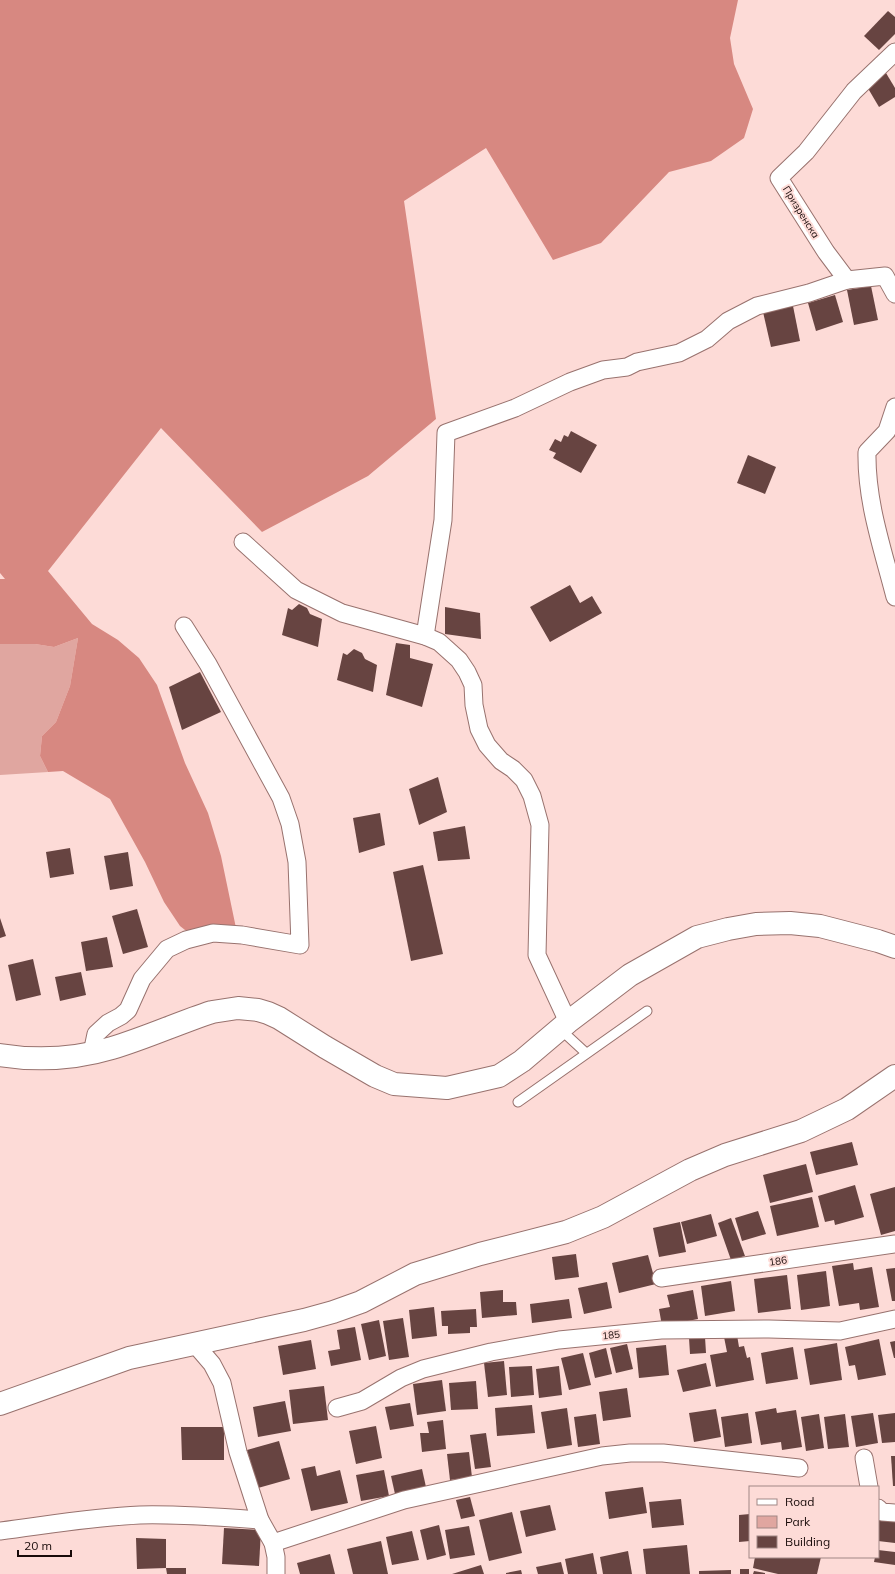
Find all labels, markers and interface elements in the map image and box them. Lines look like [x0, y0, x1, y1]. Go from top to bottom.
street label: Призренска [780, 184, 822, 240]
street label: 186 [768, 1253, 788, 1269]
street label: 185 [601, 1328, 621, 1342]
legend [749, 1486, 879, 1558]
text: Road [785, 1494, 814, 1509]
text: Park [785, 1514, 811, 1529]
scale bar [18, 1532, 71, 1558]
text: Building [785, 1534, 830, 1549]
text: 20 m [24, 1538, 52, 1553]

